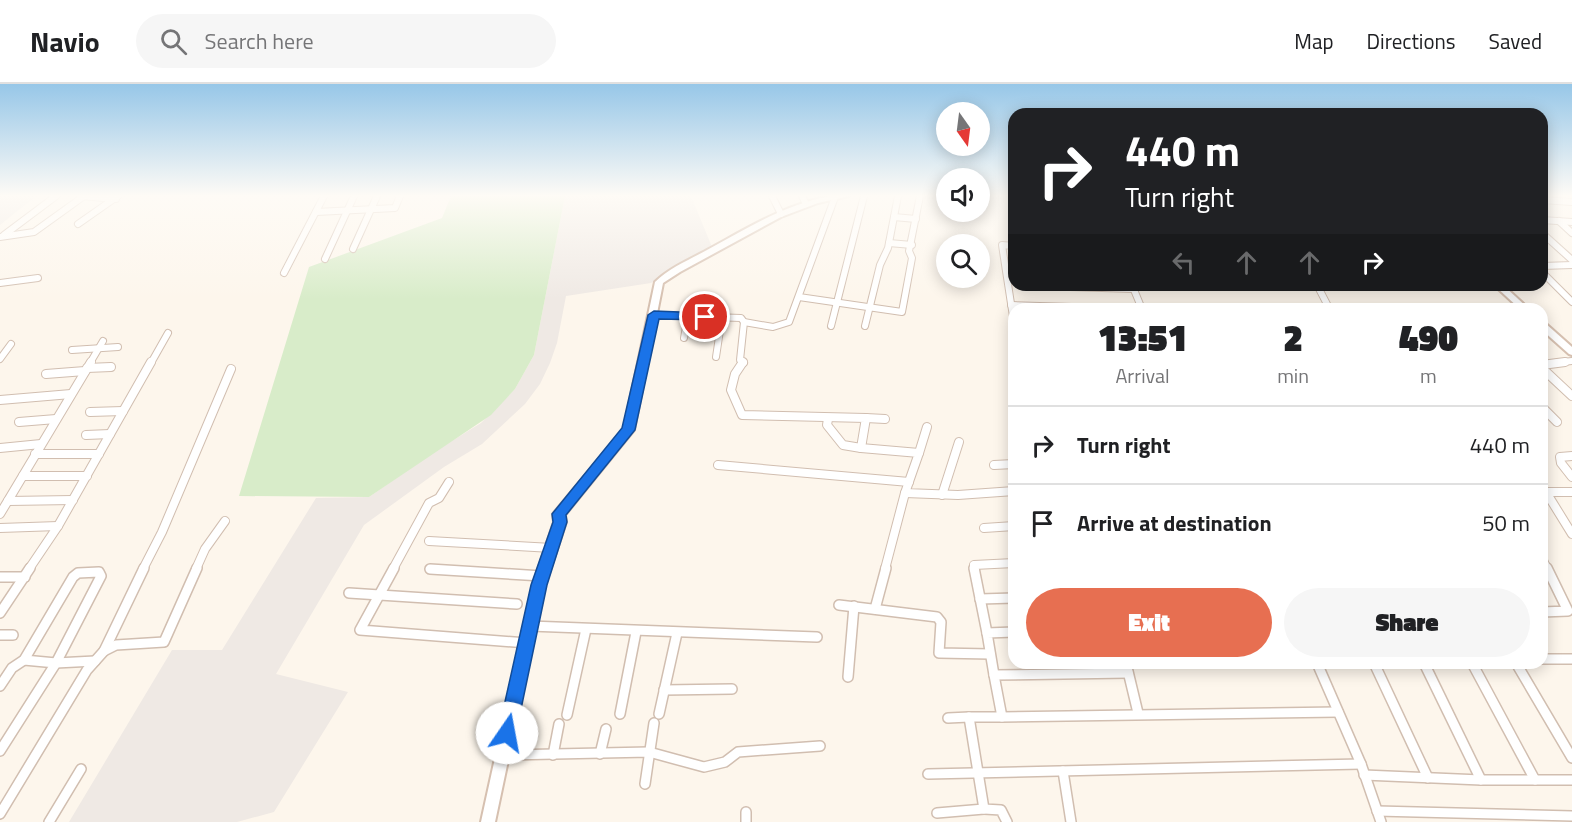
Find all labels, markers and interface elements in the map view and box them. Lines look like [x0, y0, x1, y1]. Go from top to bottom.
search box [136, 14, 556, 68]
text: Navio [30, 20, 100, 63]
text: Search here [205, 24, 314, 58]
icon: search [157, 25, 190, 58]
text: Map [1294, 25, 1334, 57]
text: Directions [1367, 25, 1456, 57]
text: Saved [1489, 25, 1542, 57]
north arrow [936, 102, 990, 156]
map controls [936, 102, 990, 288]
text: 440 m [1125, 118, 1240, 182]
icon: right [1026, 132, 1104, 210]
button: sound [936, 168, 990, 222]
text: Turn right [1125, 176, 1234, 217]
button: search [936, 234, 990, 288]
icon: left [1167, 246, 1200, 279]
icon: ahead [1230, 246, 1263, 279]
icon: ahead [1293, 246, 1326, 279]
icon: right [1356, 246, 1389, 279]
pin [679, 291, 730, 342]
icon: arrive [688, 300, 721, 333]
text: 13:51 [1098, 310, 1187, 365]
text: 2 [1283, 310, 1303, 365]
text: 490 [1399, 310, 1458, 365]
text: Arrival [1115, 360, 1170, 391]
text: min [1277, 360, 1309, 391]
text: m [1420, 360, 1437, 391]
text: Turn right [1077, 428, 1171, 462]
text: 440 m [1470, 428, 1530, 462]
icon: right [1026, 429, 1059, 462]
text: Arrive at destination [1077, 506, 1272, 540]
text: 50 m [1482, 506, 1530, 540]
icon: arrive [1026, 507, 1059, 540]
button: Exit [1026, 588, 1272, 657]
button: Share [1284, 588, 1530, 657]
position arrow [475, 701, 539, 765]

